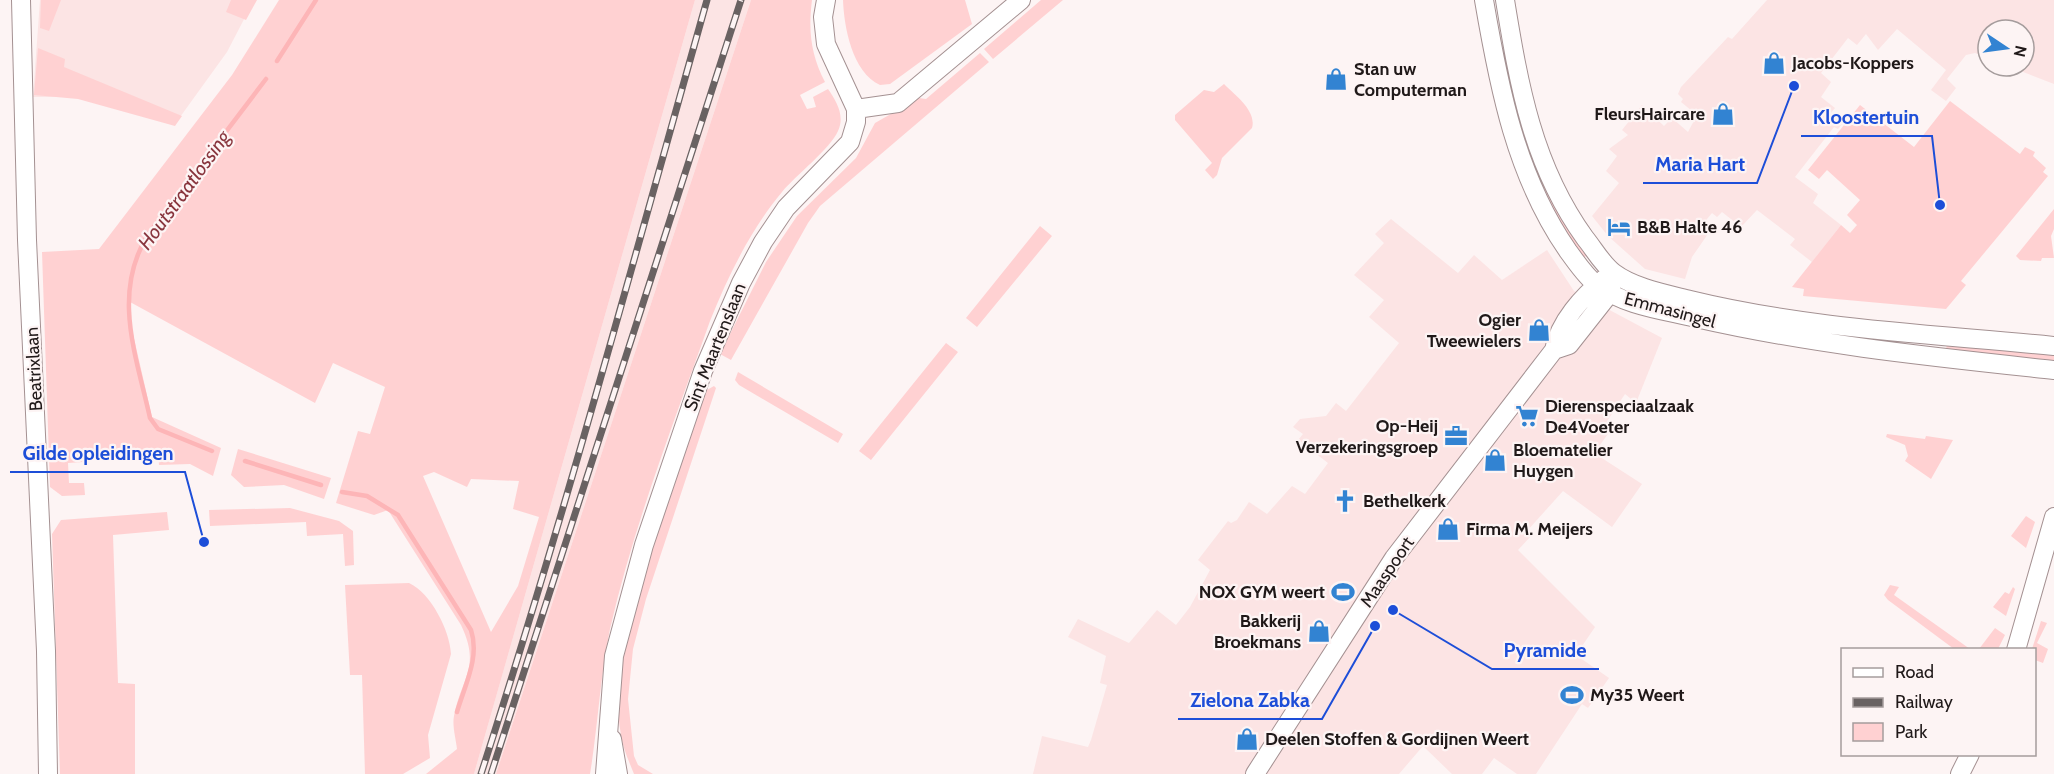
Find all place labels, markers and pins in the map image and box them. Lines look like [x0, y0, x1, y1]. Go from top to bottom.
shop icon: Jacobs-Koppers [1761, 50, 1787, 76]
place label: Jacobs-Koppers [1791, 52, 1914, 74]
place label: Stan uw Computerman [1354, 58, 1467, 101]
shop icon: Stan uw Computerman [1323, 66, 1349, 92]
callout: Kloostertuin [1801, 98, 1932, 136]
shop icon: FleursHaircare [1710, 101, 1736, 127]
place label: FleursHaircare [1594, 103, 1705, 125]
callout: Maria Hart [1643, 145, 1757, 183]
hotel icon: B&B Halte 46 [1606, 214, 1632, 240]
place label: B&B Halte 46 [1637, 216, 1742, 238]
place label: Ogier Tweewielers [1427, 309, 1521, 352]
shop icon: Ogier Tweewielers [1526, 317, 1552, 343]
place label: Dierenspeciaalzaak De4Voeter [1545, 395, 1694, 438]
supermarket icon: Dierenspeciaalzaak De4Voeter [1514, 403, 1540, 429]
place label: Op-Heij Verzekeringsgroep [1296, 415, 1438, 458]
office icon: Op-Heij Verzekeringsgroep [1443, 423, 1469, 449]
callout: Gilde opleidingen [10, 434, 185, 472]
place label: Bloematelier Huygen [1513, 439, 1613, 482]
shop icon: Bloematelier Huygen [1482, 447, 1508, 473]
church icon: Bethelkerk [1332, 488, 1358, 514]
place label: Bethelkerk [1363, 490, 1446, 512]
shop icon: Firma M. Meijers [1435, 516, 1461, 542]
place label: Firma M. Meijers [1466, 518, 1593, 540]
sports icon: NOX GYM weert [1330, 579, 1356, 605]
place label: NOX GYM weert [1199, 581, 1325, 603]
place label: Bakkerij Broekmans [1214, 610, 1301, 653]
shop icon: Bakkerij Broekmans [1306, 618, 1332, 644]
callout: Pyramide [1492, 631, 1599, 669]
callout: Zielona Zabka [1178, 681, 1322, 719]
sports icon: My35 Weert [1559, 682, 1585, 708]
place label: My35 Weert [1590, 684, 1685, 706]
shop icon: Deelen Stoffen & Gordijnen Weert [1234, 726, 1260, 752]
place label: Deelen Stoffen & Gordijnen Weert [1265, 728, 1529, 750]

